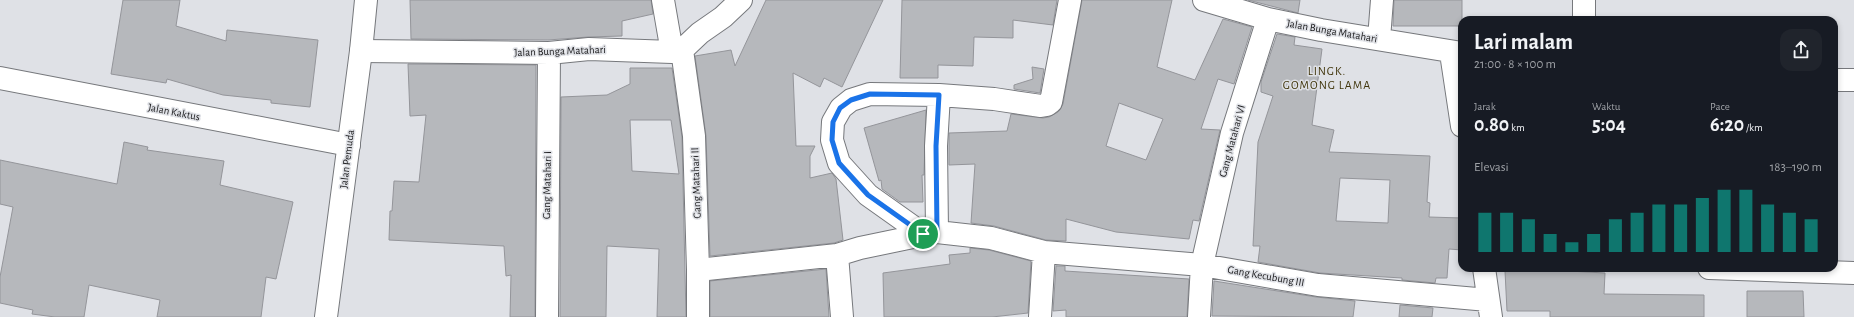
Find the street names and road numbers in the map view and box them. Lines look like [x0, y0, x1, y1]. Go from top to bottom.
street label: Jalan Bunga Matahari [1286, 18, 1378, 44]
street label: Jalan Bunga Matahari [514, 44, 606, 58]
street label: Jalan Kaktus [147, 102, 201, 122]
street label: Gang Matahari VI [1217, 104, 1247, 178]
street label: Jalan Pemuda [338, 129, 356, 189]
street label: Gang Matahari II [689, 147, 703, 219]
street label: Gang Matahari I [541, 151, 553, 219]
street label: Gang Kecubung III [1227, 264, 1305, 288]

